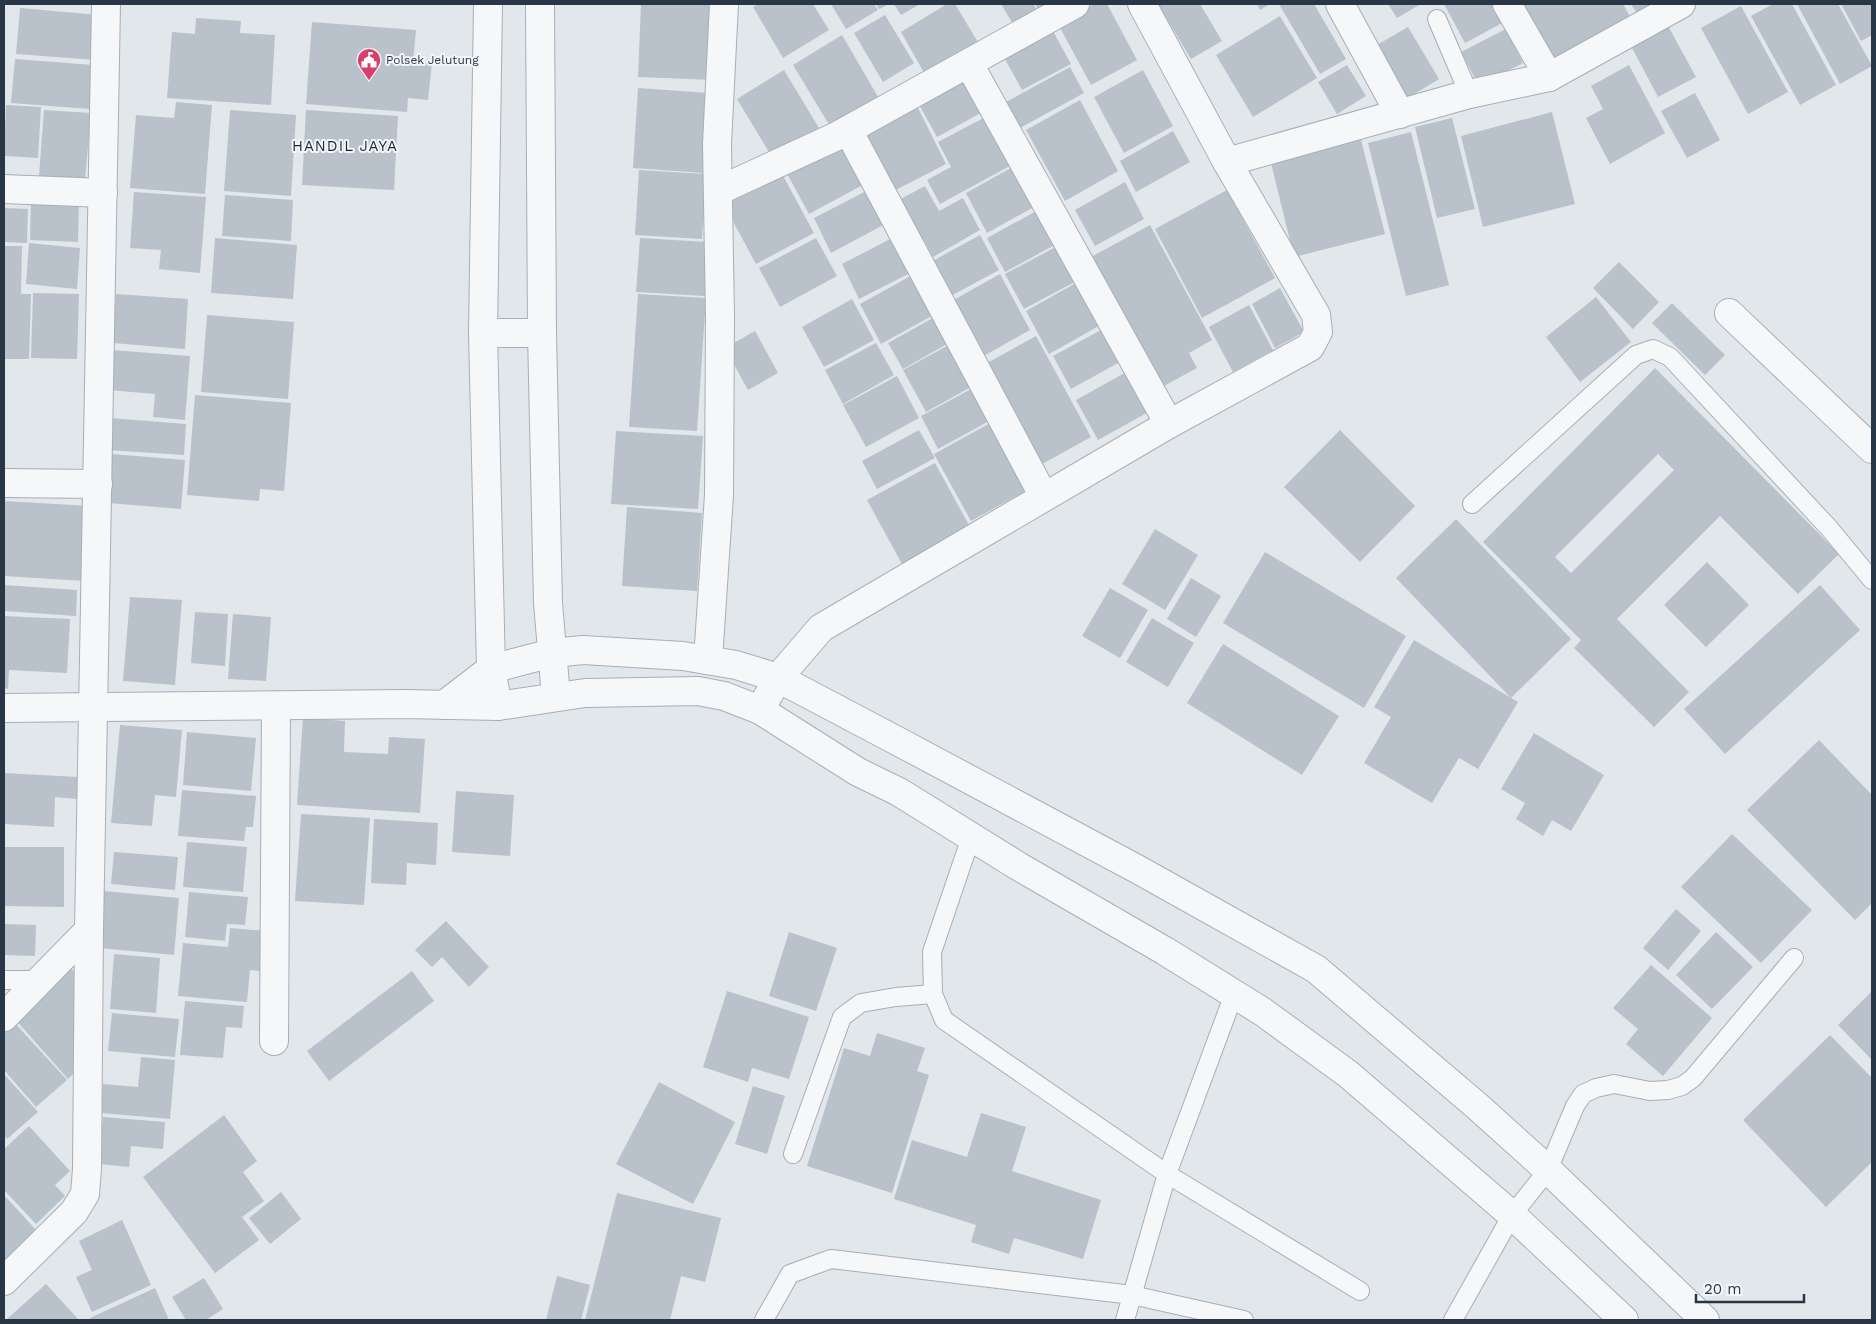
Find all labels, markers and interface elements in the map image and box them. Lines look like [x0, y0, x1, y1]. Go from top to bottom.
public building icon: Polsek Jelutung [356, 47, 382, 81]
place label: Polsek Jelutung [386, 53, 479, 67]
district label: HANDIL JAYA [292, 137, 398, 155]
scale bar [1696, 1272, 1804, 1304]
text: 20 m [1704, 1280, 1742, 1298]

